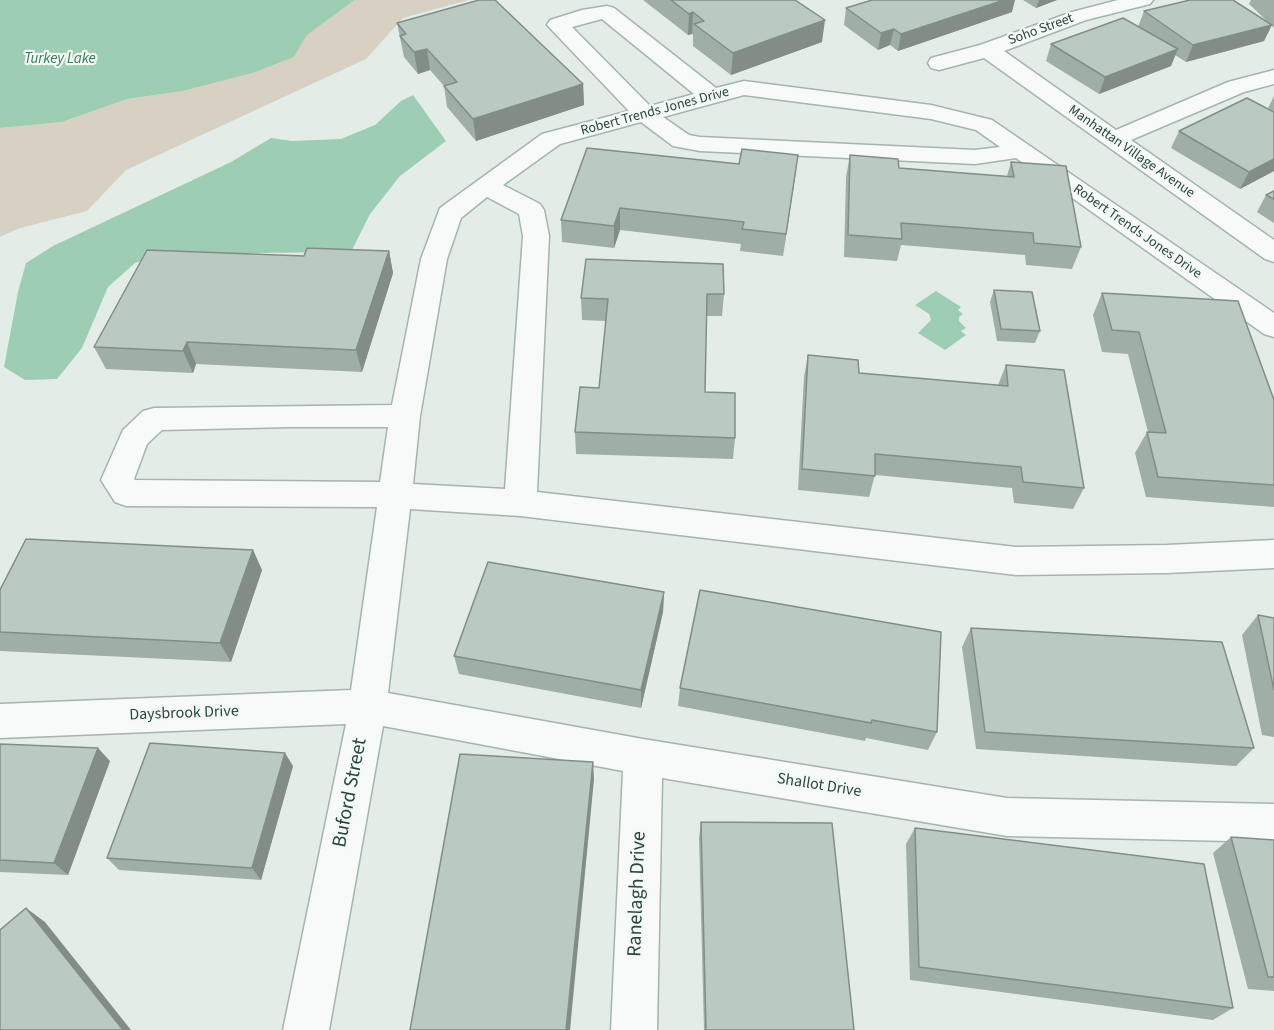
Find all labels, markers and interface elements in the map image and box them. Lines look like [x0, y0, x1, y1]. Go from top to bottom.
street label: Soho Street [1006, 10, 1076, 50]
water label: Turkey Lake [24, 51, 96, 69]
street label: Robert Trends Jones Drive [579, 84, 731, 140]
street label: Manhattan Village Avenue [1065, 102, 1197, 202]
street label: Robert Trends Jones Drive [1070, 181, 1204, 283]
street label: Daysbrook Drive [129, 702, 239, 726]
street label: Buford Street [329, 736, 373, 850]
street label: Shallot Drive [775, 770, 863, 802]
street label: Ranelagh Drive [624, 831, 652, 957]

